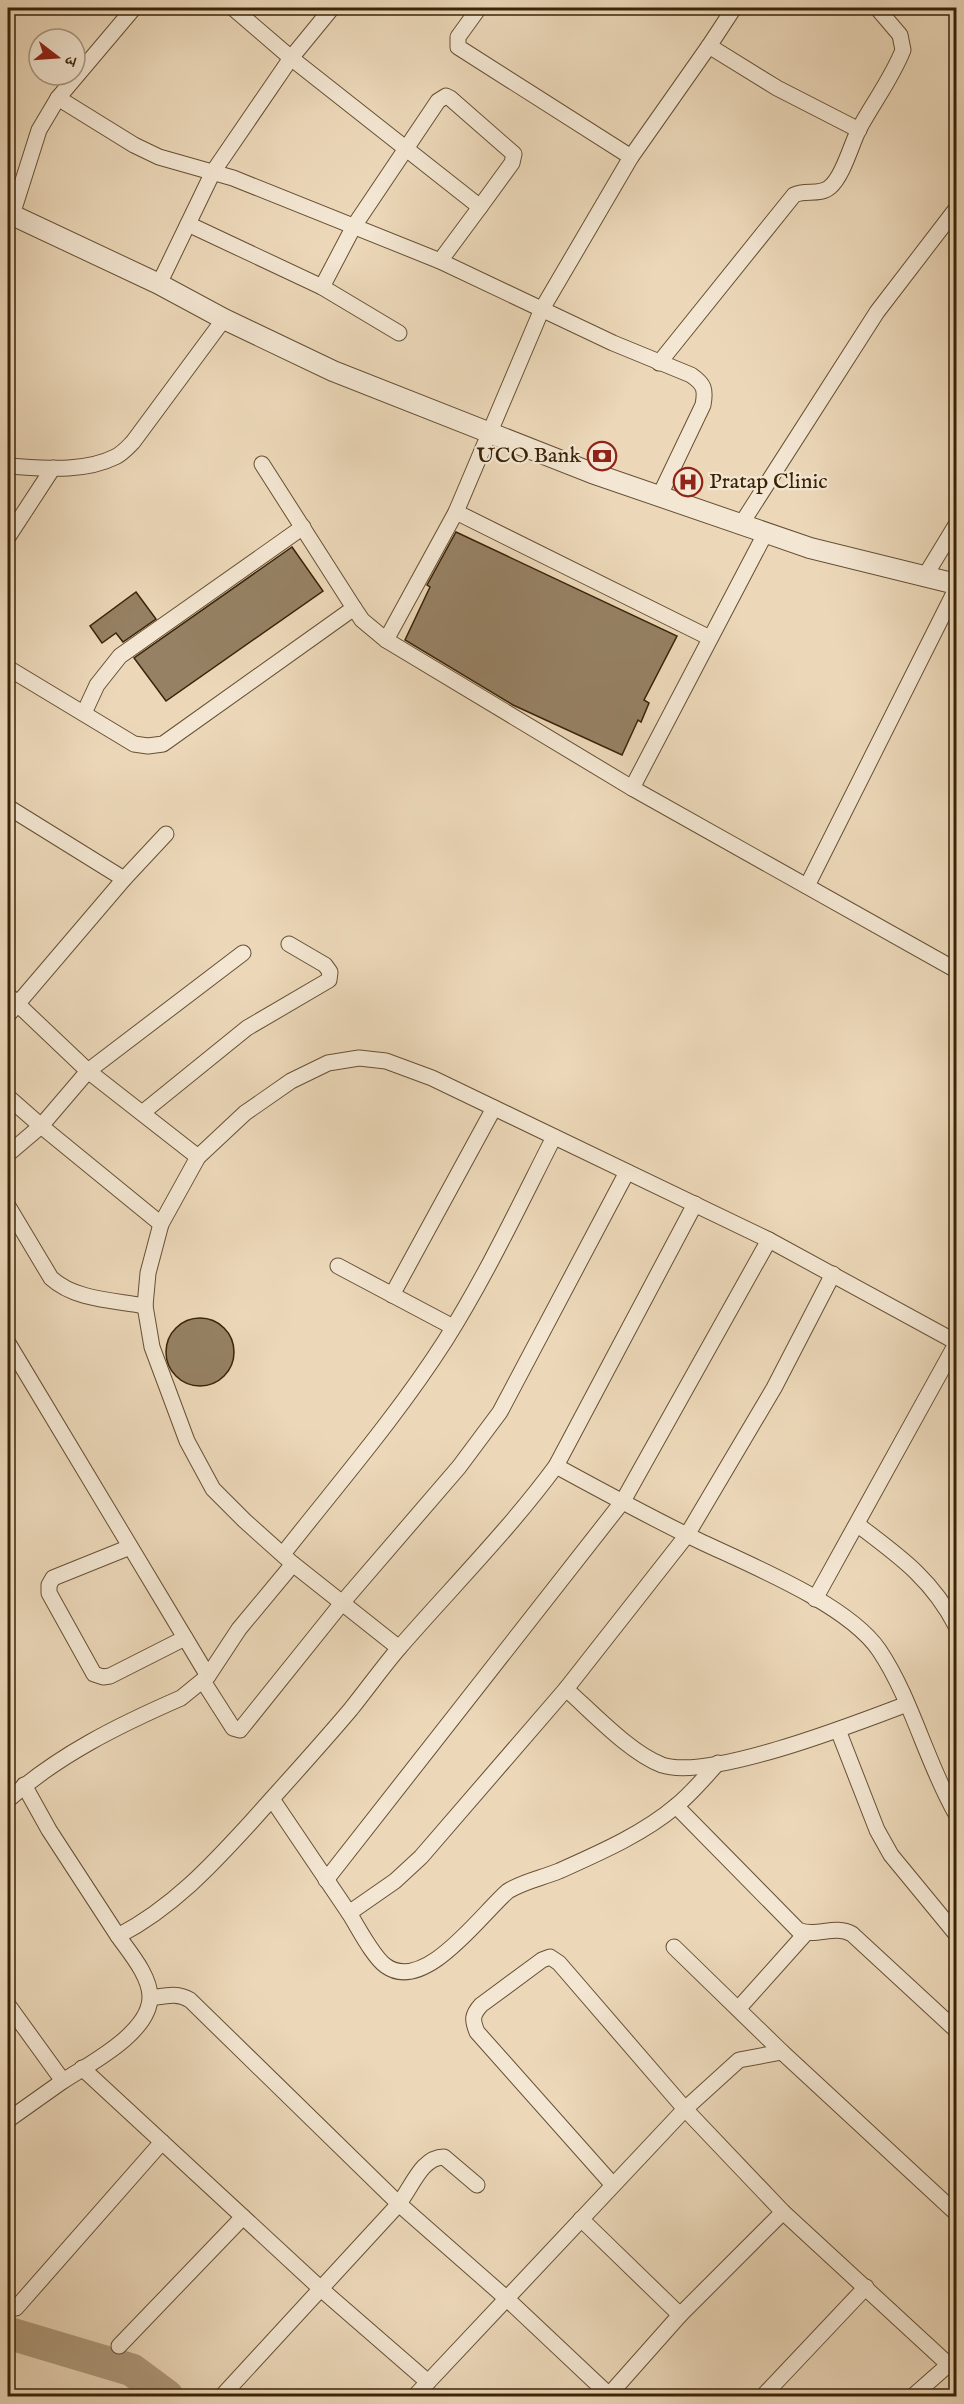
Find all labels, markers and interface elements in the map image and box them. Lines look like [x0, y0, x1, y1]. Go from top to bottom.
north arrow [27, 27, 87, 87]
text: उ [58, 53, 80, 69]
bank icon: UCO Bank [586, 440, 618, 472]
place label: UCO Bank [476, 442, 581, 470]
hospital icon: Pratap Clinic [672, 466, 704, 498]
place label: Pratap Clinic [709, 468, 828, 496]

